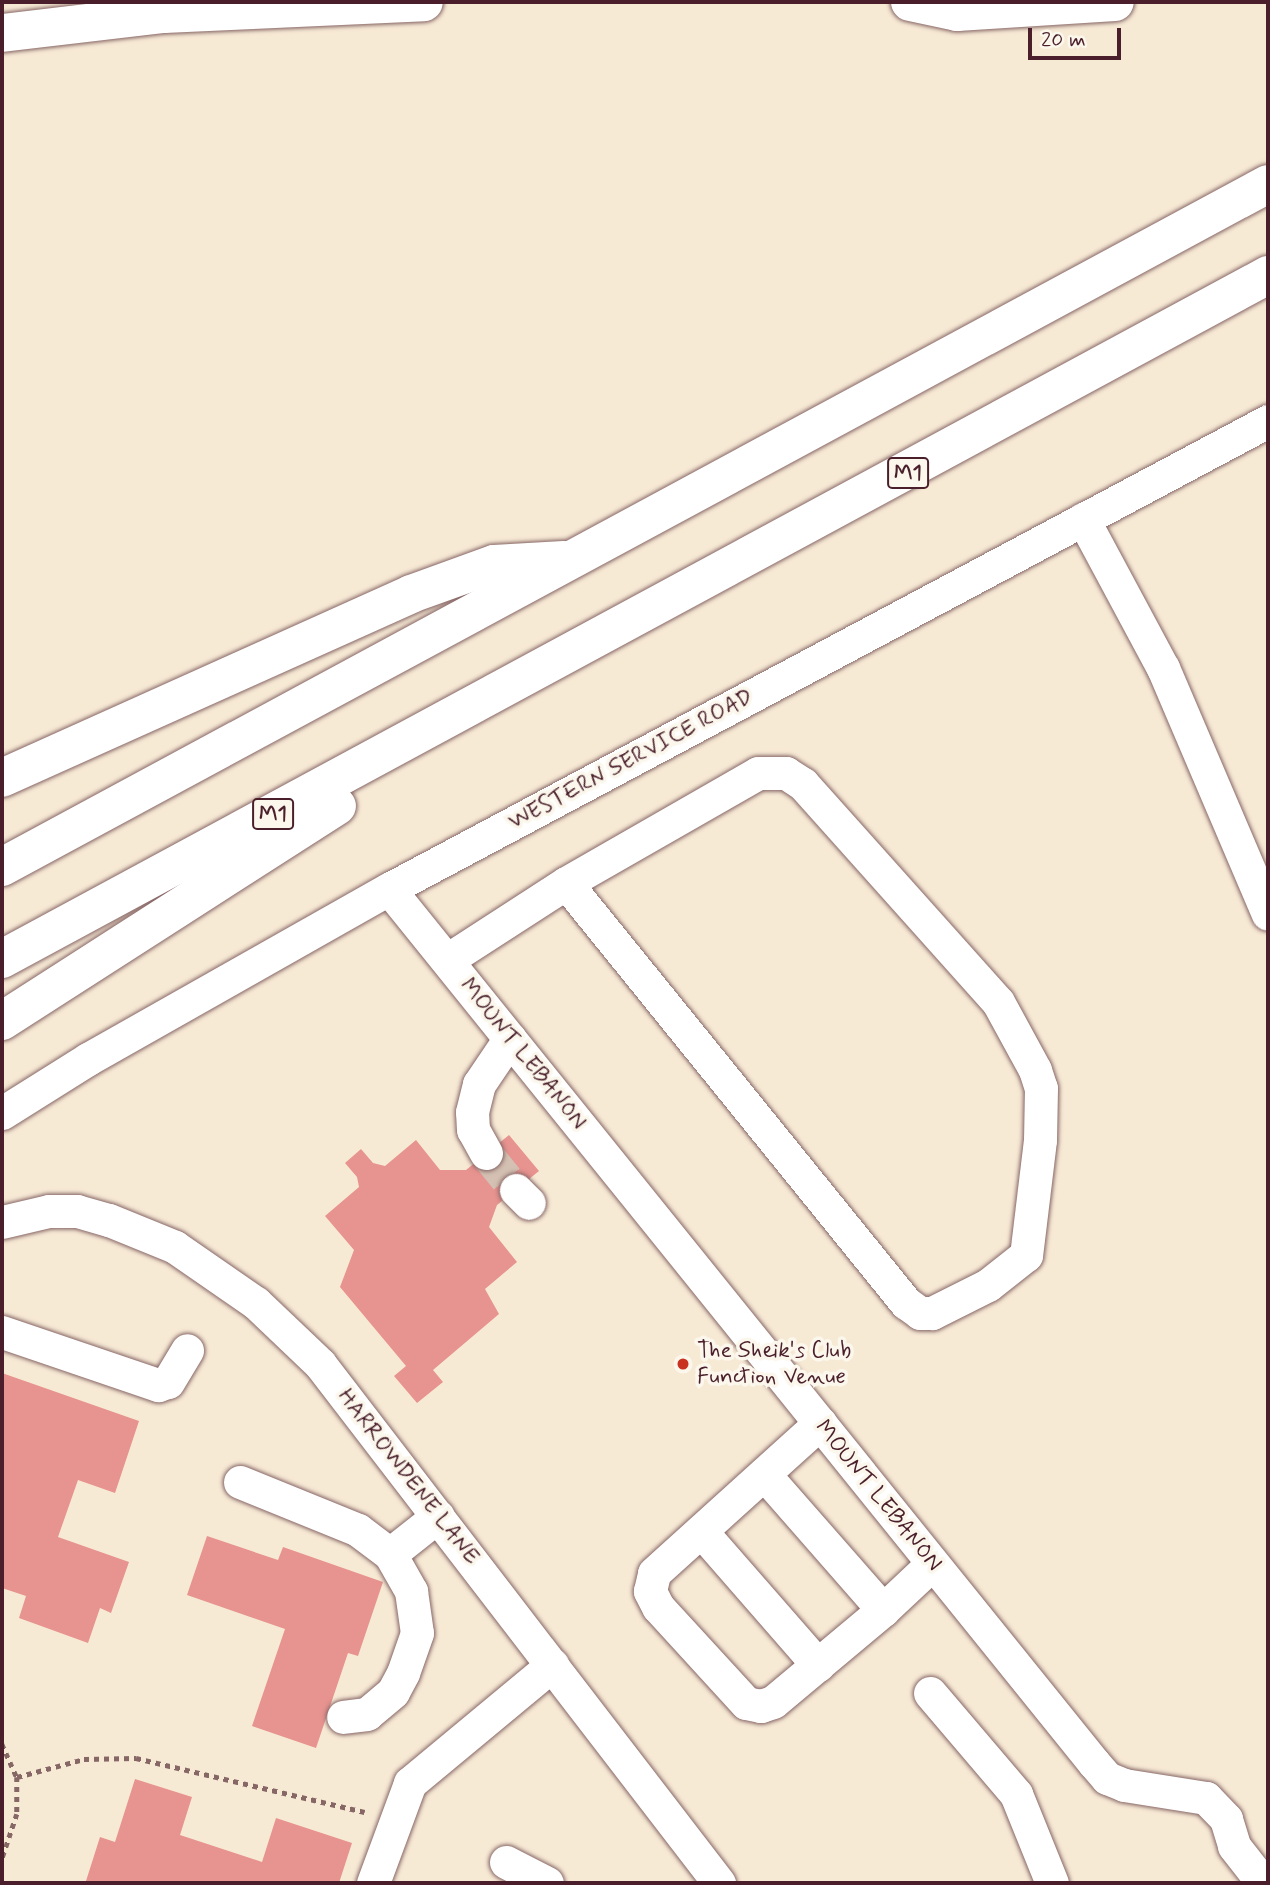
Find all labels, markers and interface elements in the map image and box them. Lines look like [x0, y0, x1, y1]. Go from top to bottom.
scale bar [1032, 14, 1125, 58]
text: 20 m [1041, 26, 1086, 54]
road number: M1 [887, 456, 929, 490]
street label: WESTERN SERVICE ROAD [502, 683, 760, 837]
road number: M1 [252, 796, 294, 832]
street label: MOUNT LEBANON [453, 973, 593, 1135]
place label: The Sheik's Club Function Venue [697, 1337, 857, 1391]
marker: The Sheik's Club Function Venue [675, 1356, 691, 1372]
street label: HARROWDENE LANE [330, 1383, 486, 1571]
street label: MOUNT LEBANON [808, 1415, 948, 1577]

